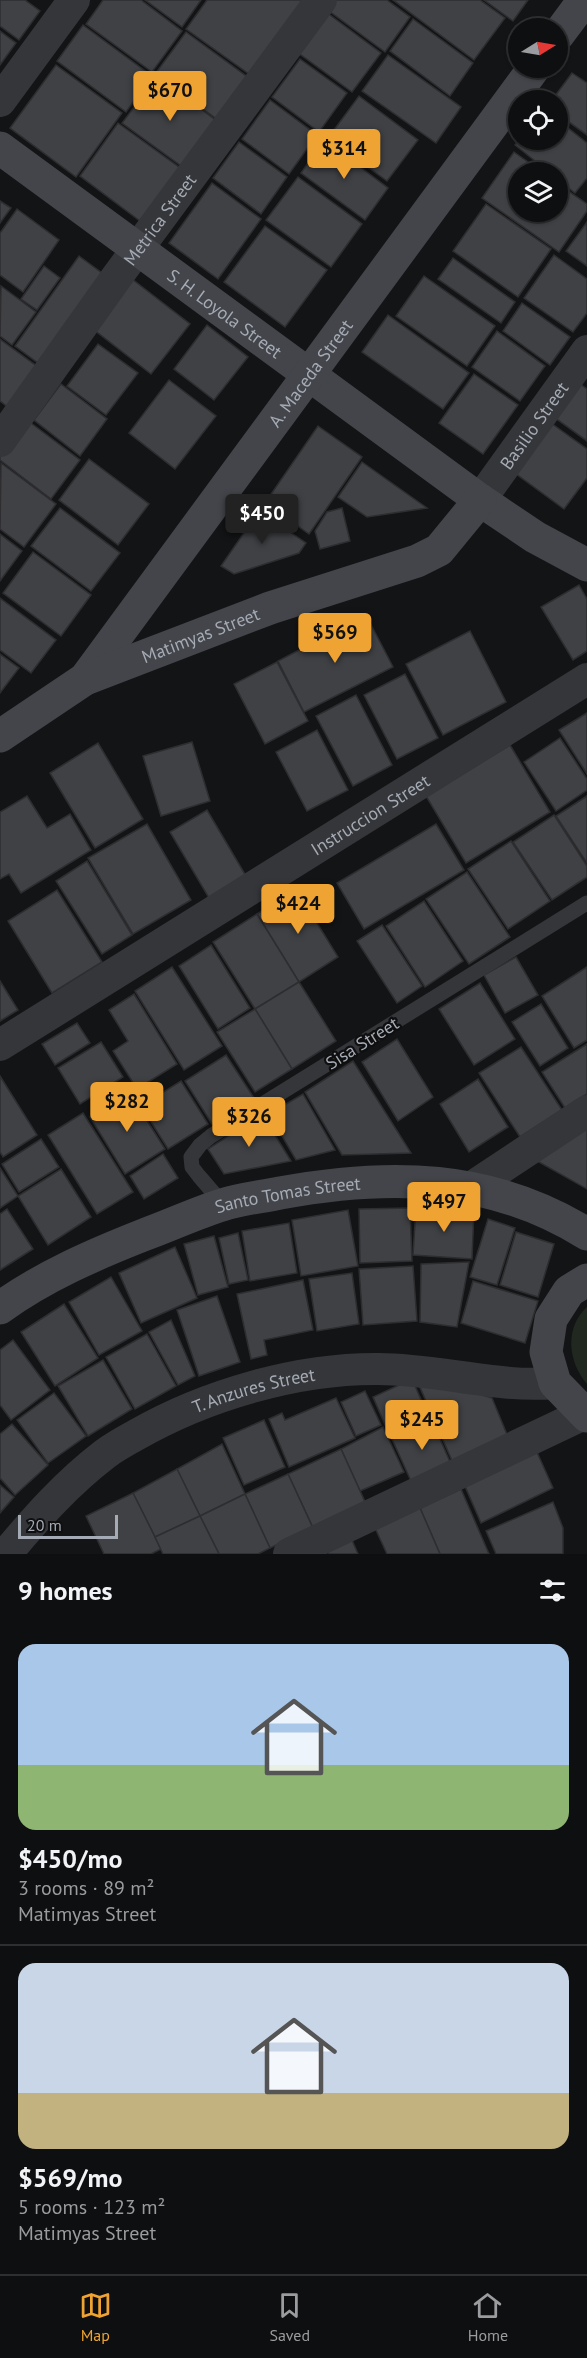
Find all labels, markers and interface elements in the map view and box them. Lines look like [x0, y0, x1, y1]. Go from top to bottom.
north arrow [508, 18, 568, 78]
map controls [508, 18, 568, 222]
pin: $670 [134, 71, 206, 122]
text: $670 [147, 77, 193, 103]
button: locate [508, 90, 568, 150]
pin: $314 [308, 129, 380, 180]
text: $314 [321, 135, 367, 161]
button: layers [508, 162, 568, 222]
street label: Metrica Street [118, 169, 201, 270]
street label: S. H. Loyola Street [163, 263, 287, 363]
street label: A. Maceda Street [263, 314, 357, 431]
street label: Basilio Street [494, 377, 573, 474]
pin: $450 [226, 494, 298, 545]
text: $450 [239, 500, 285, 526]
street label: Matimyas Street [138, 602, 263, 668]
pin: $569 [299, 613, 371, 664]
text: $569 [312, 619, 358, 645]
street label: Instruccion Street [306, 769, 434, 860]
pin: $424 [262, 884, 334, 935]
text: $424 [275, 890, 321, 916]
street label: Sisa Street [321, 1012, 403, 1074]
pin: $282 [91, 1082, 163, 1133]
text: $282 [104, 1088, 150, 1114]
pin: $326 [213, 1097, 285, 1148]
text: $326 [226, 1103, 272, 1129]
street label: Santo Tomas Street [212, 1171, 361, 1218]
pin: $497 [408, 1182, 480, 1233]
text: $497 [421, 1188, 467, 1214]
street label: T. Anzures Street [189, 1362, 316, 1418]
pin: $245 [386, 1400, 458, 1451]
text: $245 [399, 1406, 445, 1432]
scale bar [18, 1512, 118, 1540]
text: 20 m [27, 1515, 62, 1535]
text: 9 homes [18, 1574, 113, 1607]
icon: filters [536, 1574, 569, 1607]
icon: home [240, 1683, 348, 1791]
text: $450/mo [18, 1842, 122, 1875]
text: 3 rooms · 89 m² [18, 1875, 154, 1901]
text: Matimyas Street [18, 1901, 156, 1927]
icon: home [240, 2002, 348, 2110]
text: $569/mo [18, 2161, 122, 2194]
text: 5 rooms · 123 m² [18, 2194, 165, 2220]
text: Matimyas Street [18, 2220, 156, 2246]
tab: Map [79, 2289, 112, 2345]
tab: Saved [269, 2289, 310, 2345]
tab: Home [468, 2289, 508, 2345]

